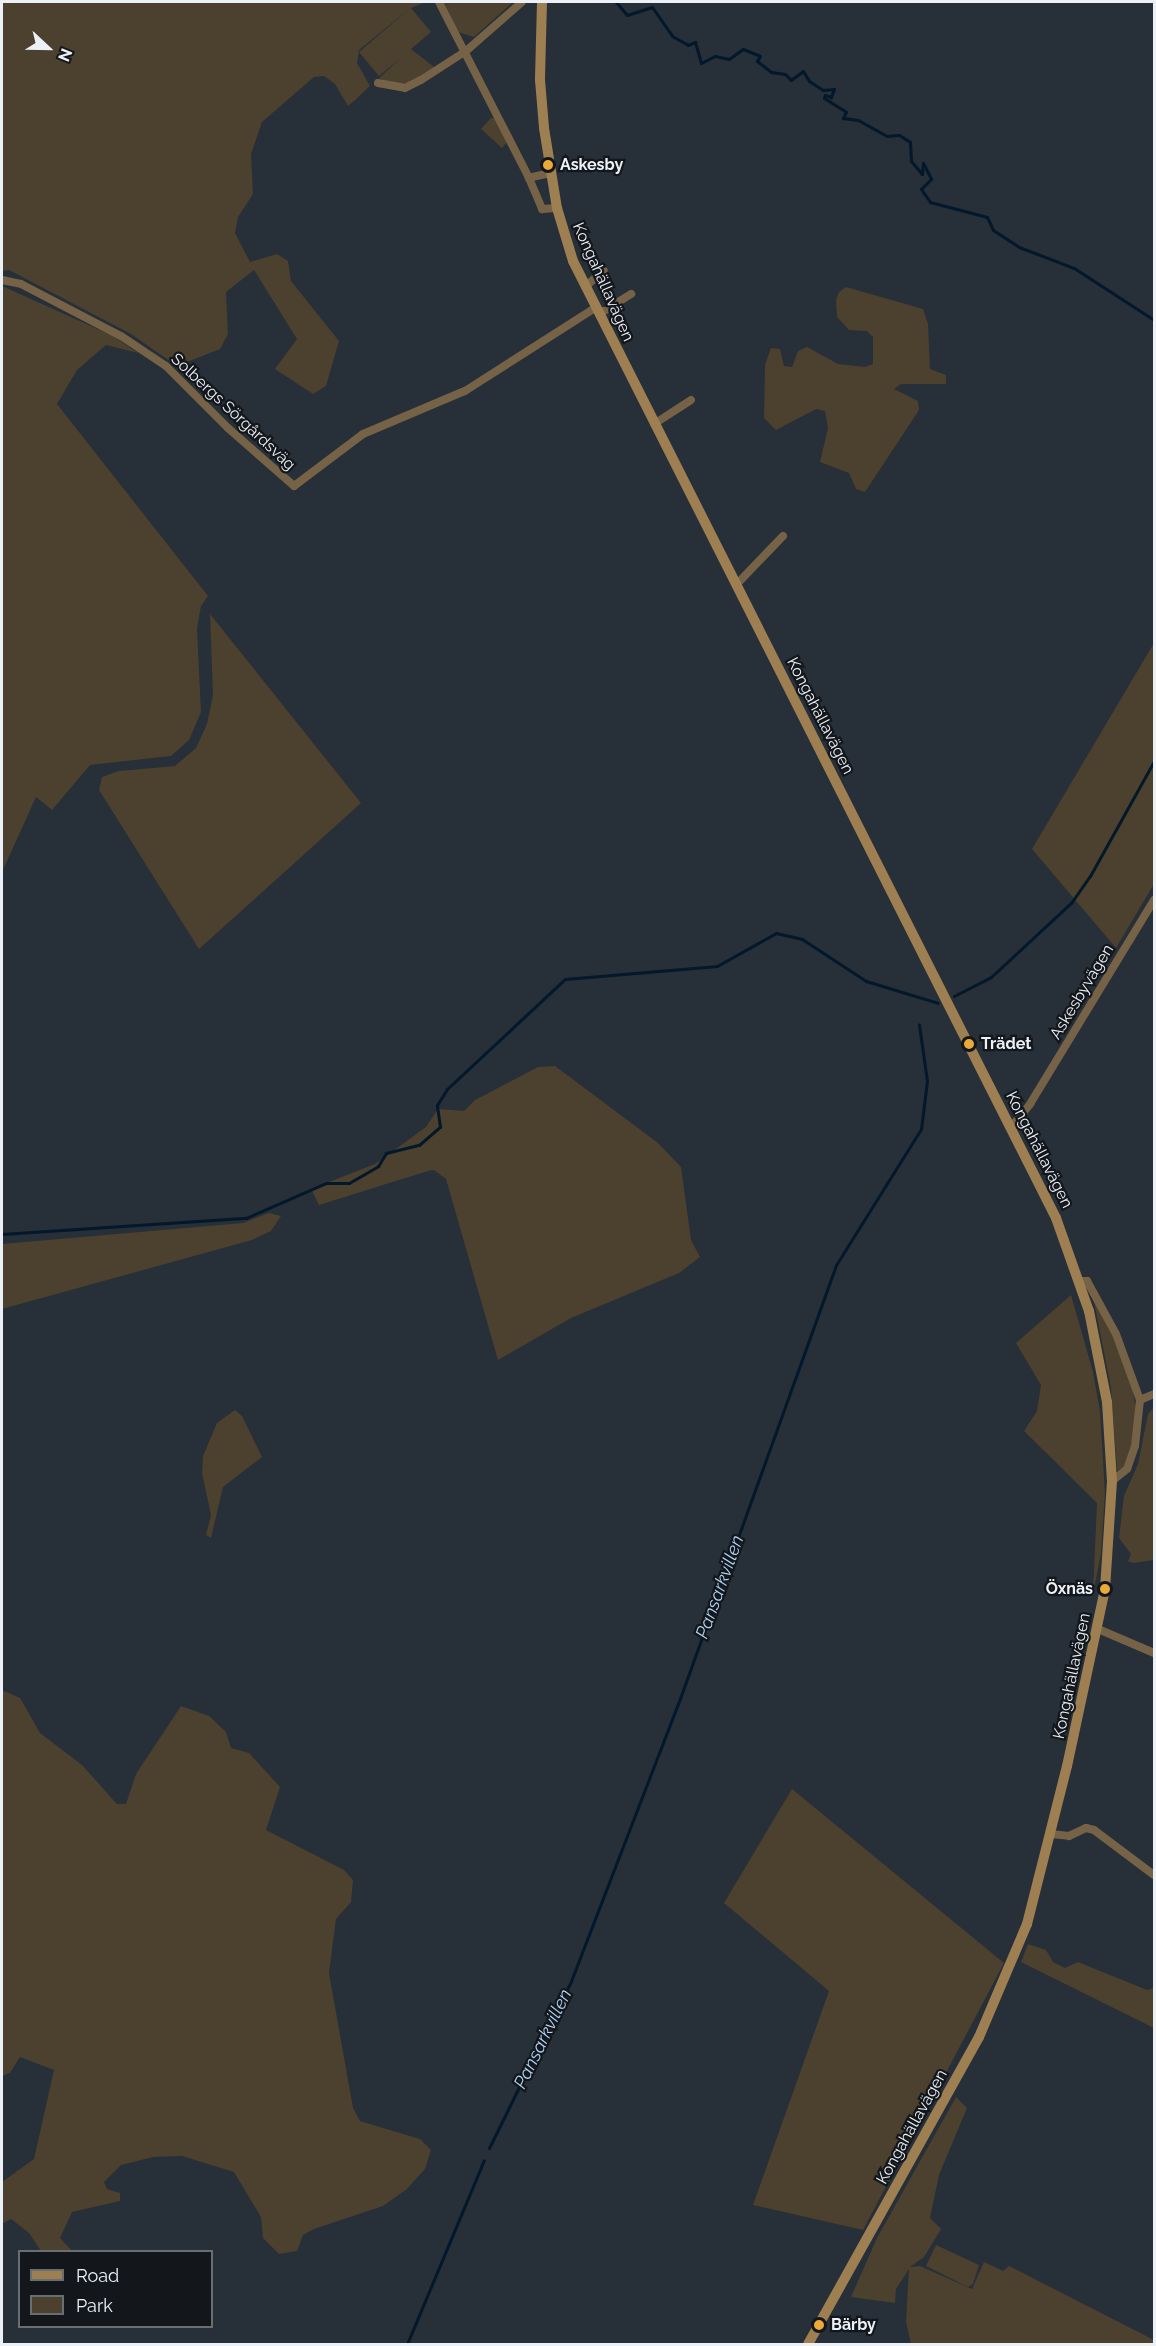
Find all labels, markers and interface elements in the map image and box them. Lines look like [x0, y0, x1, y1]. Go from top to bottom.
north arrow [18, 18, 78, 78]
text: N [54, 46, 76, 64]
place label: Askesby [560, 155, 623, 175]
marker: Askesby [541, 158, 555, 172]
street label: Kongahällavägen [568, 220, 638, 344]
street label: Solbergs Sörgårdsväg [167, 349, 299, 475]
street label: Kongahällavägen [782, 655, 858, 777]
street label: Askesbyvägen [1046, 941, 1118, 1043]
place label: Trädet [981, 1034, 1031, 1054]
marker: Trädet [962, 1037, 976, 1051]
street label: Kongahällavägen [1001, 1089, 1077, 1211]
water label: Pansarkvillen [691, 1532, 749, 1642]
place label: Öxnäs [1046, 1579, 1093, 1599]
marker: Öxnäs [1098, 1582, 1112, 1596]
street label: Kongahällavägen [1049, 1611, 1095, 1741]
water label: Pansarkvillen [510, 1986, 576, 2092]
street label: Kongahällavägen [873, 2066, 951, 2188]
legend [18, 2250, 213, 2328]
text: Road [76, 2265, 119, 2286]
text: Park [76, 2295, 113, 2316]
place label: Bärby [831, 2315, 876, 2335]
marker: Bärby [812, 2318, 826, 2332]

